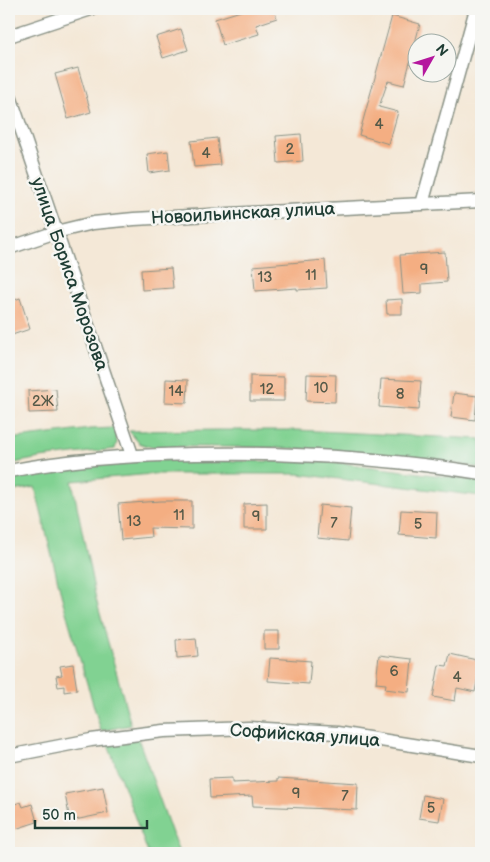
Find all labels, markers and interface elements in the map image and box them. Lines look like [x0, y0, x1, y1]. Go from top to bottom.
north arrow [408, 32, 458, 82]
text: N [432, 41, 452, 60]
house number: 4 [374, 115, 384, 134]
house number: 2 [286, 140, 295, 159]
house number: 4 [201, 144, 211, 163]
street label: улица Бориса Морозова [27, 175, 113, 374]
street label: Новоильинская улица [150, 198, 336, 229]
house number: 9 [420, 260, 428, 279]
house number: 11 [305, 266, 317, 285]
house number: 13 [257, 268, 273, 287]
house number: 10 [314, 379, 328, 398]
house number: 12 [260, 380, 274, 399]
house number: 14 [169, 382, 183, 401]
house number: 8 [396, 385, 405, 404]
house number: 2Ж [32, 392, 54, 411]
house number: 11 [173, 506, 185, 525]
house number: 9 [252, 507, 260, 526]
house number: 13 [126, 512, 142, 531]
house number: 7 [330, 514, 338, 533]
house number: 5 [414, 515, 422, 534]
house number: 6 [389, 662, 399, 681]
house number: 4 [452, 668, 462, 687]
street label: Софийская улица [229, 720, 381, 751]
house number: 9 [292, 784, 300, 803]
house number: 7 [341, 787, 349, 806]
scale bar [35, 797, 148, 829]
house number: 5 [427, 799, 435, 818]
text: 50 m [42, 806, 76, 825]

